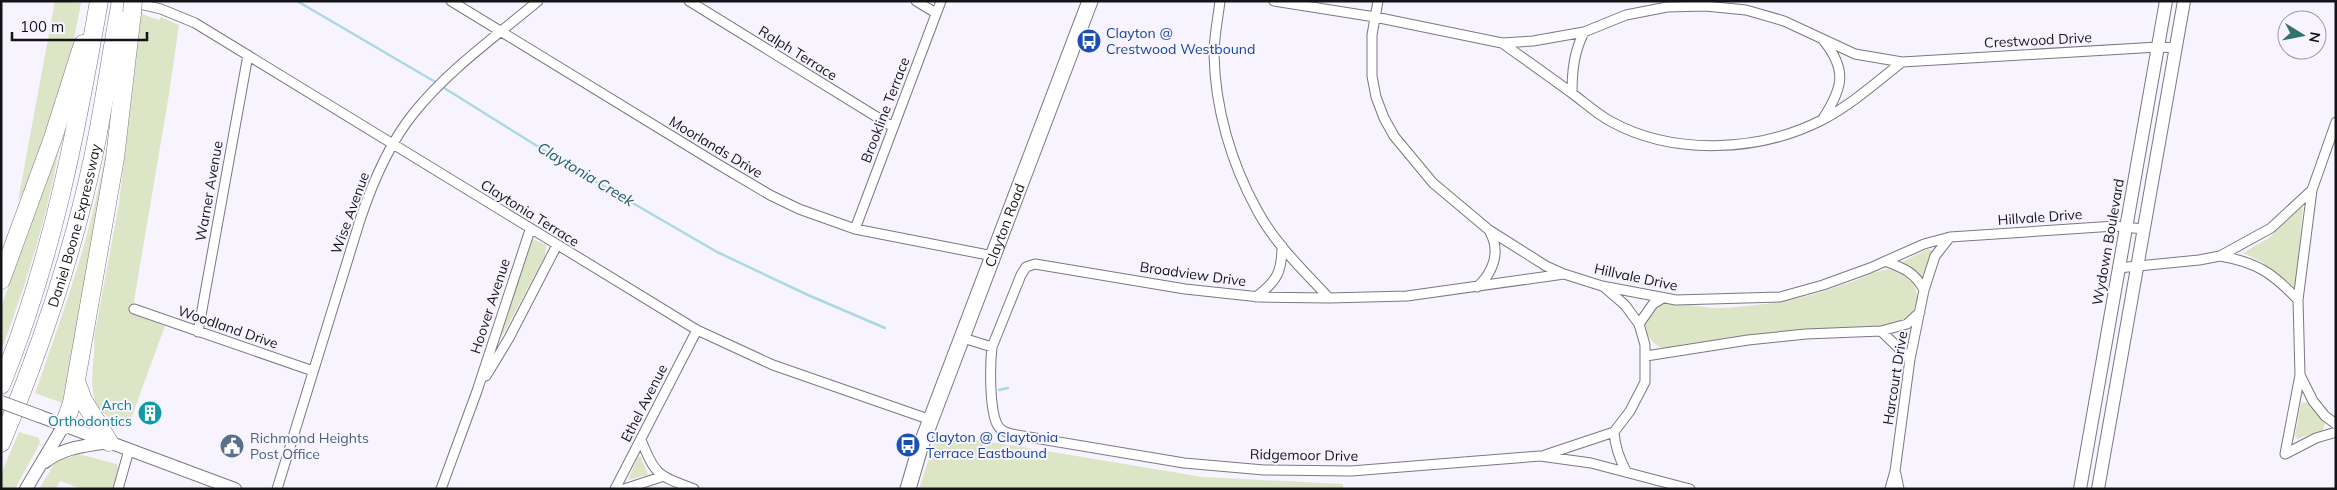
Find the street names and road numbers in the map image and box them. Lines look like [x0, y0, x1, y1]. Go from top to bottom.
street label: Ralph Terrace [755, 22, 841, 84]
street label: Crestwood Drive [1984, 28, 2092, 52]
street label: Brookline Terrace [857, 55, 913, 165]
street label: Moorlands Drive [666, 112, 766, 182]
street label: Warner Avenue [191, 139, 227, 243]
street label: Daniel Boone Expressway [44, 142, 105, 309]
street label: Wise Avenue [327, 170, 373, 256]
street label: Claytonia Terrace [477, 175, 583, 251]
street label: Wydown Boulevard [2088, 177, 2128, 307]
street label: Clayton Road [981, 181, 1029, 270]
street label: Hillvale Drive [1997, 205, 2083, 229]
street label: Hoover Avenue [466, 256, 514, 356]
street label: Broadview Drive [1139, 258, 1247, 290]
street label: Hillvale Drive [1593, 259, 1679, 295]
street label: Woodland Drive [175, 301, 281, 353]
street label: Harcourt Drive [1879, 330, 1911, 426]
street label: Ethel Avenue [617, 361, 671, 445]
street label: Ridgemoor Drive [1250, 445, 1358, 465]

